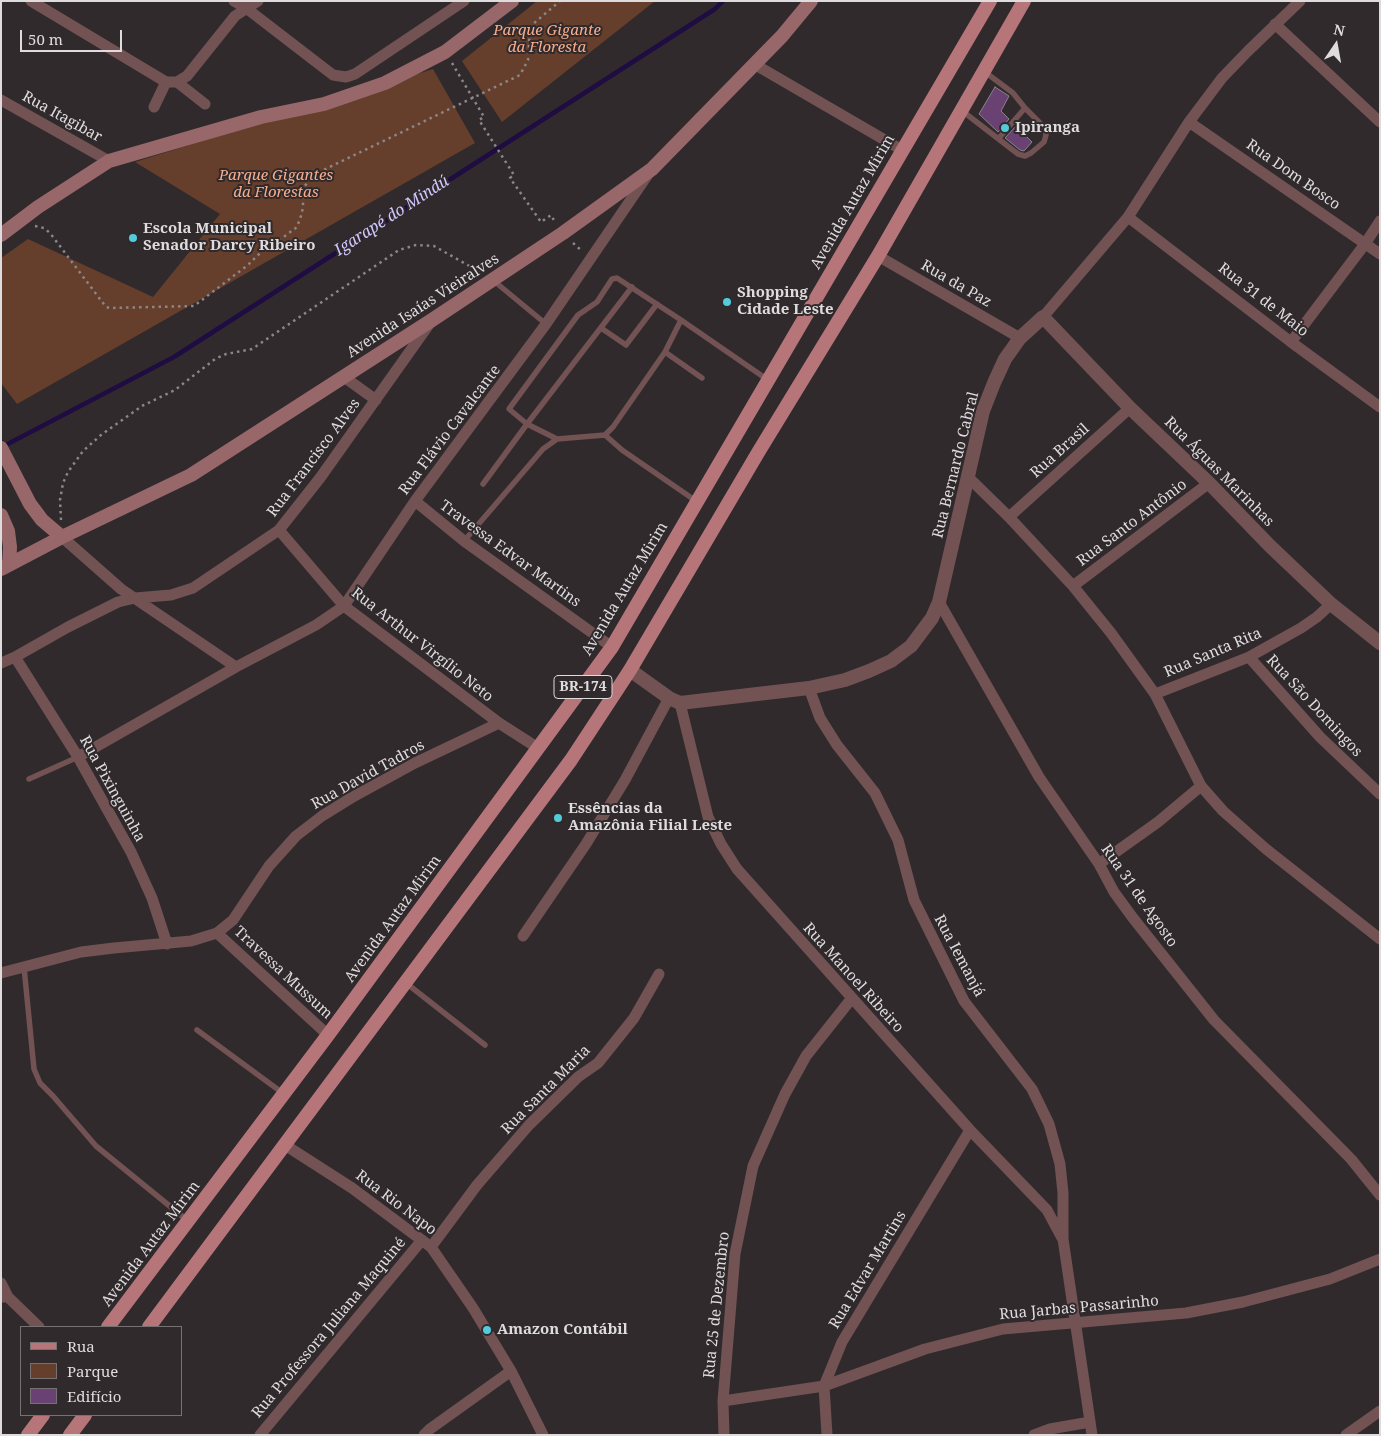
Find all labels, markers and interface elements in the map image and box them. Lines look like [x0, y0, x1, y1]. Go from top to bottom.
text: N [1332, 19, 1347, 40]
scale bar [22, 20, 125, 52]
north arrow [1311, 20, 1361, 70]
park label: Parque Gigante da Floresta [493, 22, 601, 57]
text: 50 m [28, 29, 63, 49]
street label: Rua Itagibar [19, 88, 105, 146]
place label: Ipiranga [1015, 119, 1080, 137]
marker: Ipiranga [999, 122, 1011, 134]
street label: Avenida Autaz Mirim [807, 132, 899, 272]
street label: Rua Dom Bosco [1243, 136, 1343, 214]
park label: Parque Gigantes da Florestas [219, 167, 333, 202]
water label: Igarapé do Mindú [331, 172, 453, 260]
place label: Escola Municipal Senador Darcy Ribeiro [143, 220, 315, 255]
marker: Escola Municipal Senador Darcy Ribeiro [127, 232, 139, 244]
street label: Avenida Isaías Vieiralves [343, 250, 503, 362]
street label: Rua da Paz [918, 257, 994, 311]
street label: Rua 31 de Maio [1214, 259, 1312, 341]
place label: Shopping Cidade Leste [737, 284, 834, 319]
marker: Shopping Cidade Leste [721, 296, 733, 308]
street label: Rua Flávio Cavalcante [395, 362, 505, 498]
street label: Rua Bernardo Cabral [929, 390, 983, 540]
street label: Rua Francisco Alves [264, 395, 364, 521]
street label: Rua Águas Marinhas [1160, 413, 1278, 531]
street label: Rua Brasil [1027, 420, 1093, 482]
street label: Rua Santo Antônio [1073, 476, 1191, 570]
street label: Travessa Edvar Martins [436, 497, 584, 611]
street label: Avenida Autaz Mirim [578, 519, 672, 659]
street label: Rua Arthur Virgílio Neto [348, 584, 496, 706]
street label: Rua Santa Rita [1162, 624, 1264, 682]
street label: Rua São Domingos [1262, 651, 1366, 761]
road number: BR-174 [554, 676, 612, 699]
street label: Rua Pixinguinha [75, 733, 149, 845]
street label: Rua David Tadros [308, 736, 428, 814]
place label: Essências da Amazônia Filial Leste [568, 800, 732, 835]
marker: Essências da Amazônia Filial Leste [552, 812, 564, 824]
street label: Rua 31 de Agosto [1097, 841, 1181, 951]
street label: Avenida Autaz Mirim [341, 852, 445, 986]
street label: Rua Iemanjá [930, 912, 988, 1000]
street label: Rua Manoel Ribeiro [799, 919, 907, 1037]
street label: Travessa Mussum [230, 923, 336, 1023]
street label: Rua Santa Maria [498, 1042, 594, 1138]
street label: Rua Rio Napo [352, 1167, 440, 1239]
street label: Avenida Autaz Mirim [98, 1178, 204, 1310]
street label: Rua Edvar Martins [826, 1208, 910, 1332]
street label: Rua 25 de Dezembro [700, 1231, 734, 1379]
street label: Rua Professora Juliana Maquiné [248, 1234, 410, 1422]
street label: Rua Jarbas Passarinho [998, 1292, 1160, 1324]
place label: Amazon Contábil [497, 1321, 628, 1339]
marker: Amazon Contábil [481, 1324, 493, 1336]
legend [20, 1326, 182, 1416]
text: Rua [67, 1336, 95, 1356]
text: Parque [67, 1361, 118, 1381]
text: Edifício [67, 1386, 122, 1406]

